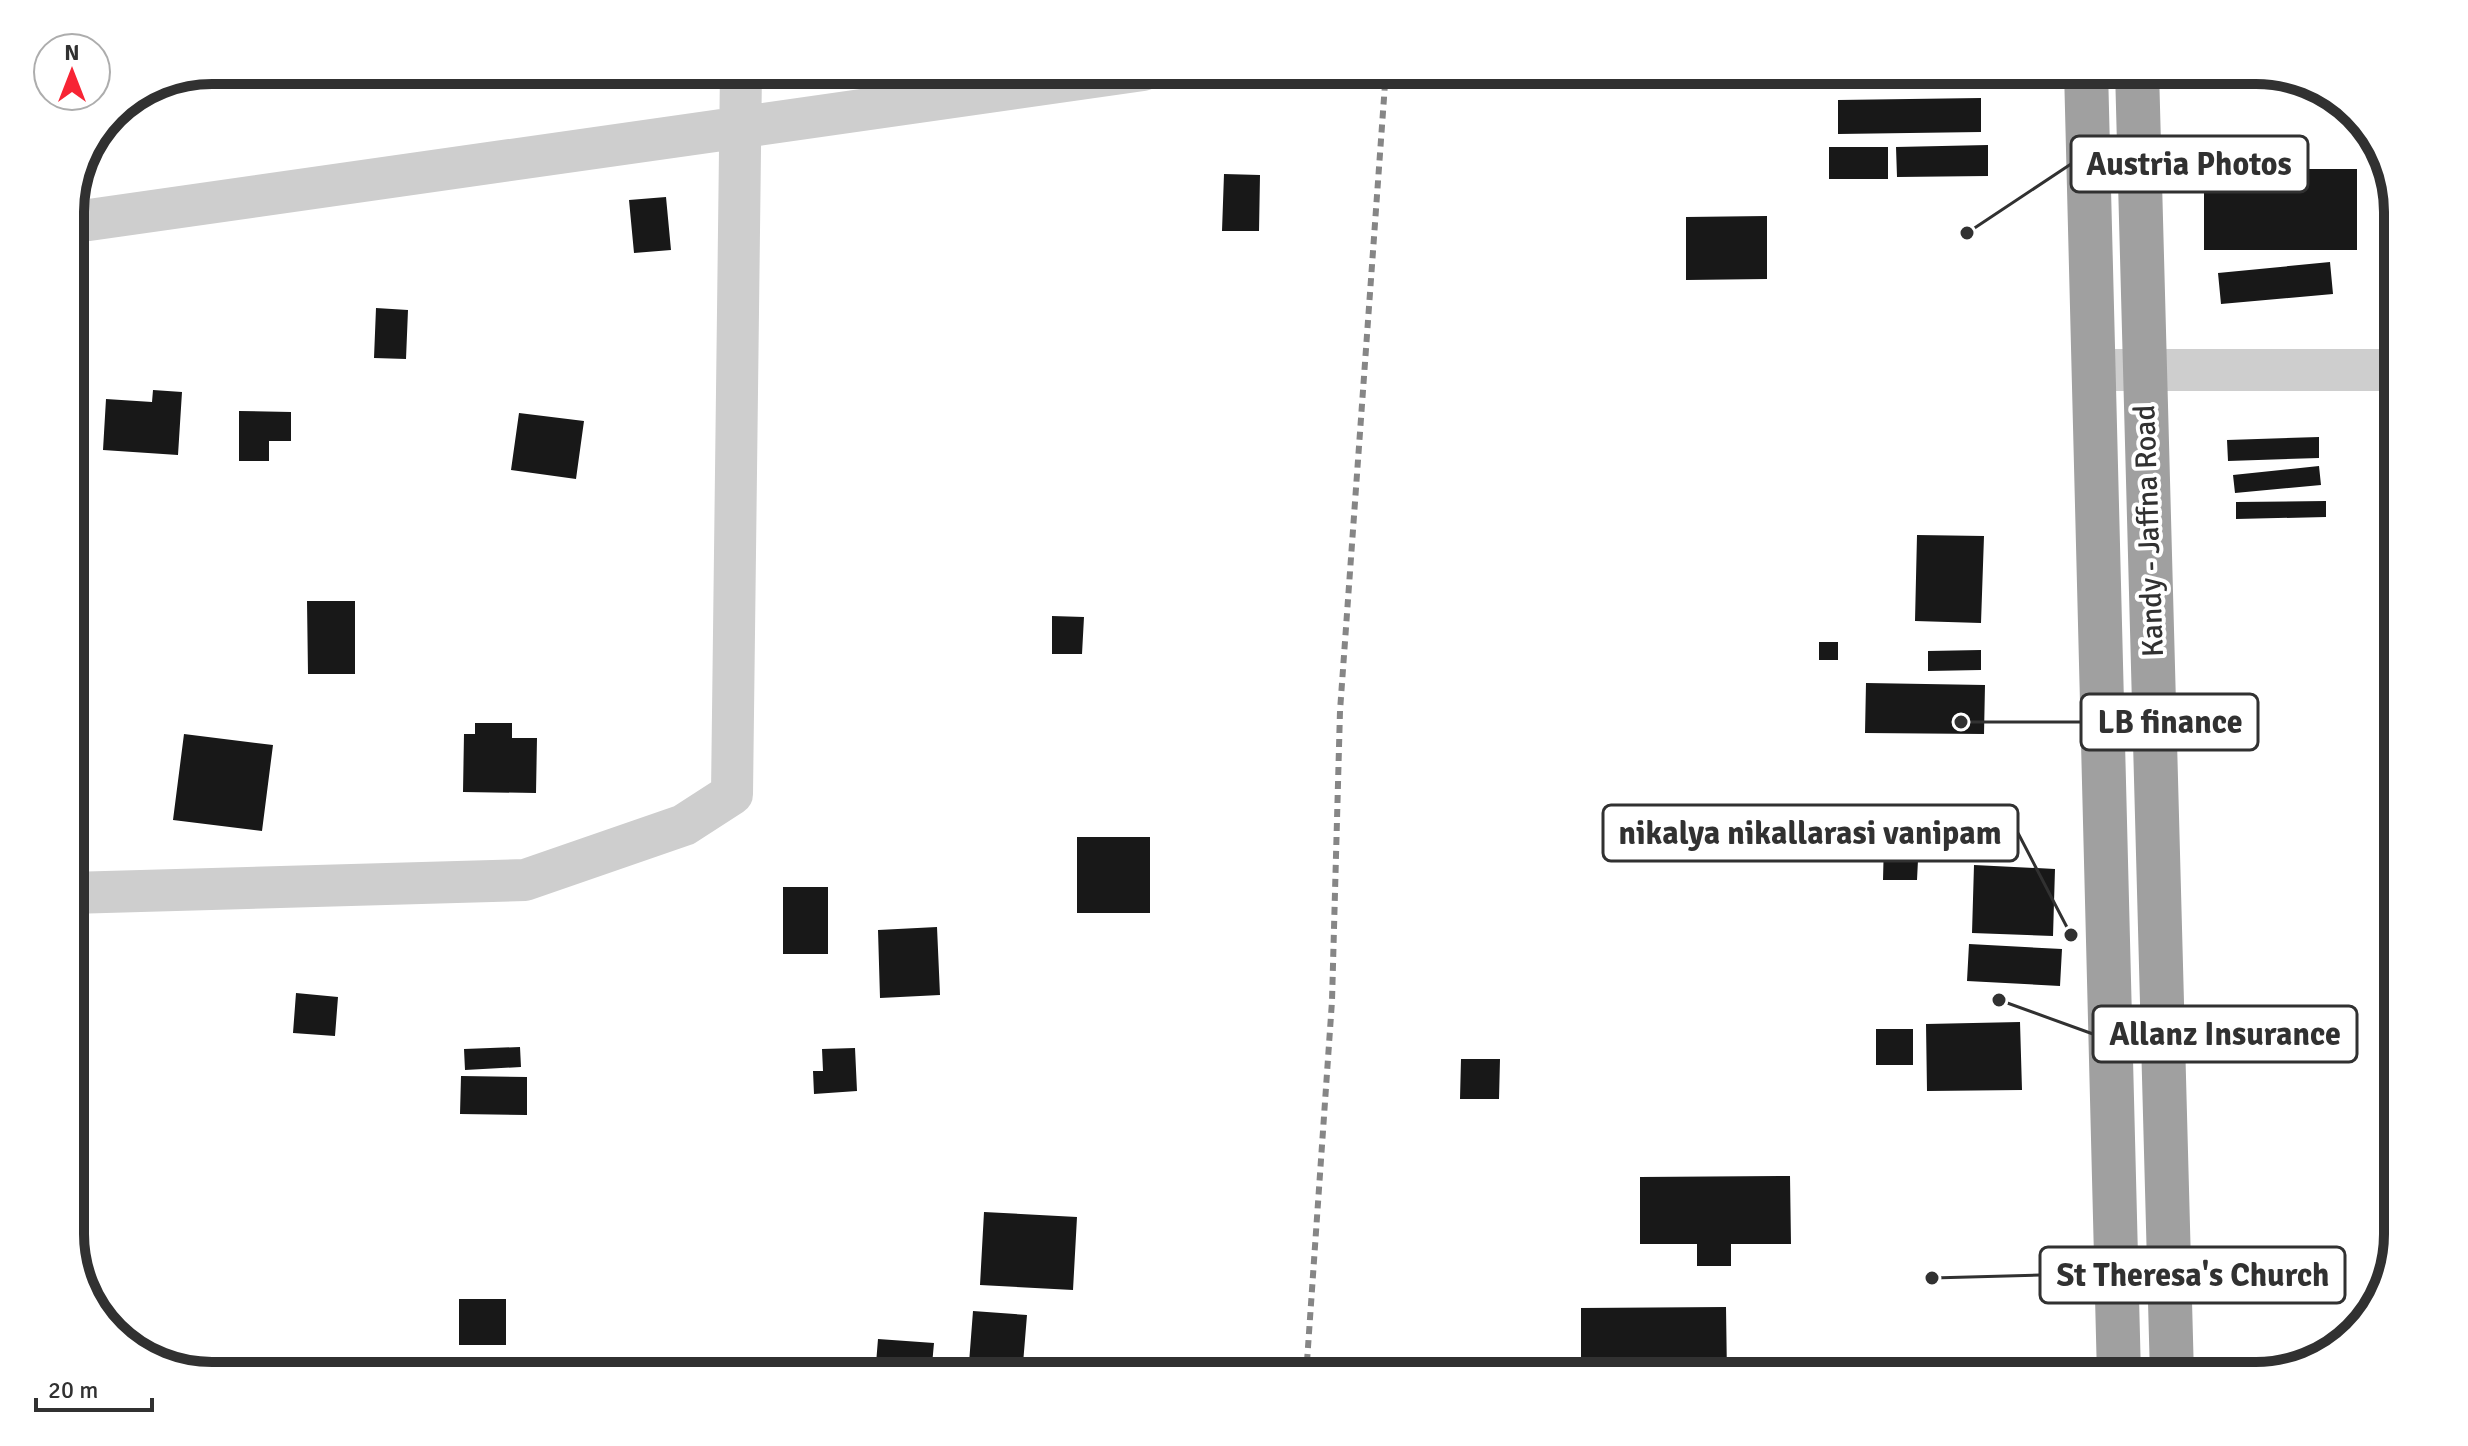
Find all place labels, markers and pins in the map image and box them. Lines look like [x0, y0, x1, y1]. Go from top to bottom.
callout: Austria Photos [2071, 136, 2308, 192]
callout: LB finance [2081, 694, 2258, 750]
callout: nikalya nikallarasi vanipam [1603, 805, 2018, 861]
callout: Allanz Insurance [2093, 1006, 2357, 1062]
callout: St Theresa's Church [2040, 1247, 2345, 1303]

